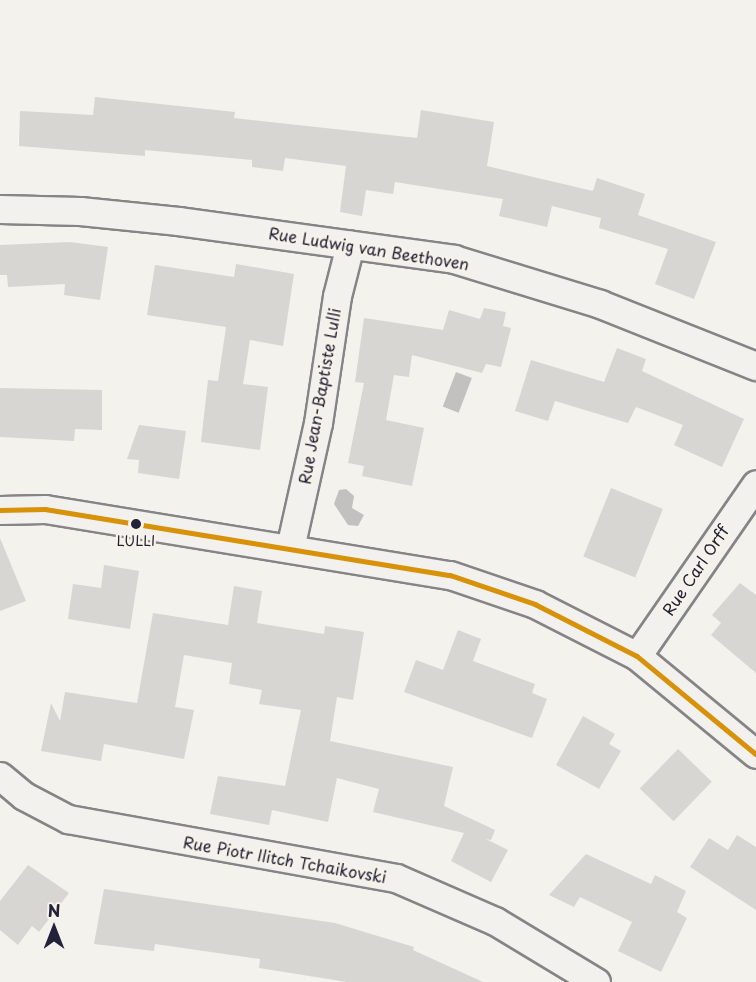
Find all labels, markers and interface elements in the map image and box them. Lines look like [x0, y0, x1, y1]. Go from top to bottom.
street label: Rue Ludwig van Beethoven [266, 223, 472, 273]
street label: Rue Jean-Baptiste Lulli [294, 306, 344, 486]
marker: LULLI [130, 518, 142, 530]
street label: Rue Carl Orff [657, 521, 733, 619]
place label: LULLI [117, 533, 155, 549]
street label: Rue Piotr Ilitch Tchaikovski [180, 831, 390, 887]
north arrow [24, 898, 84, 958]
text: N [48, 898, 60, 922]

